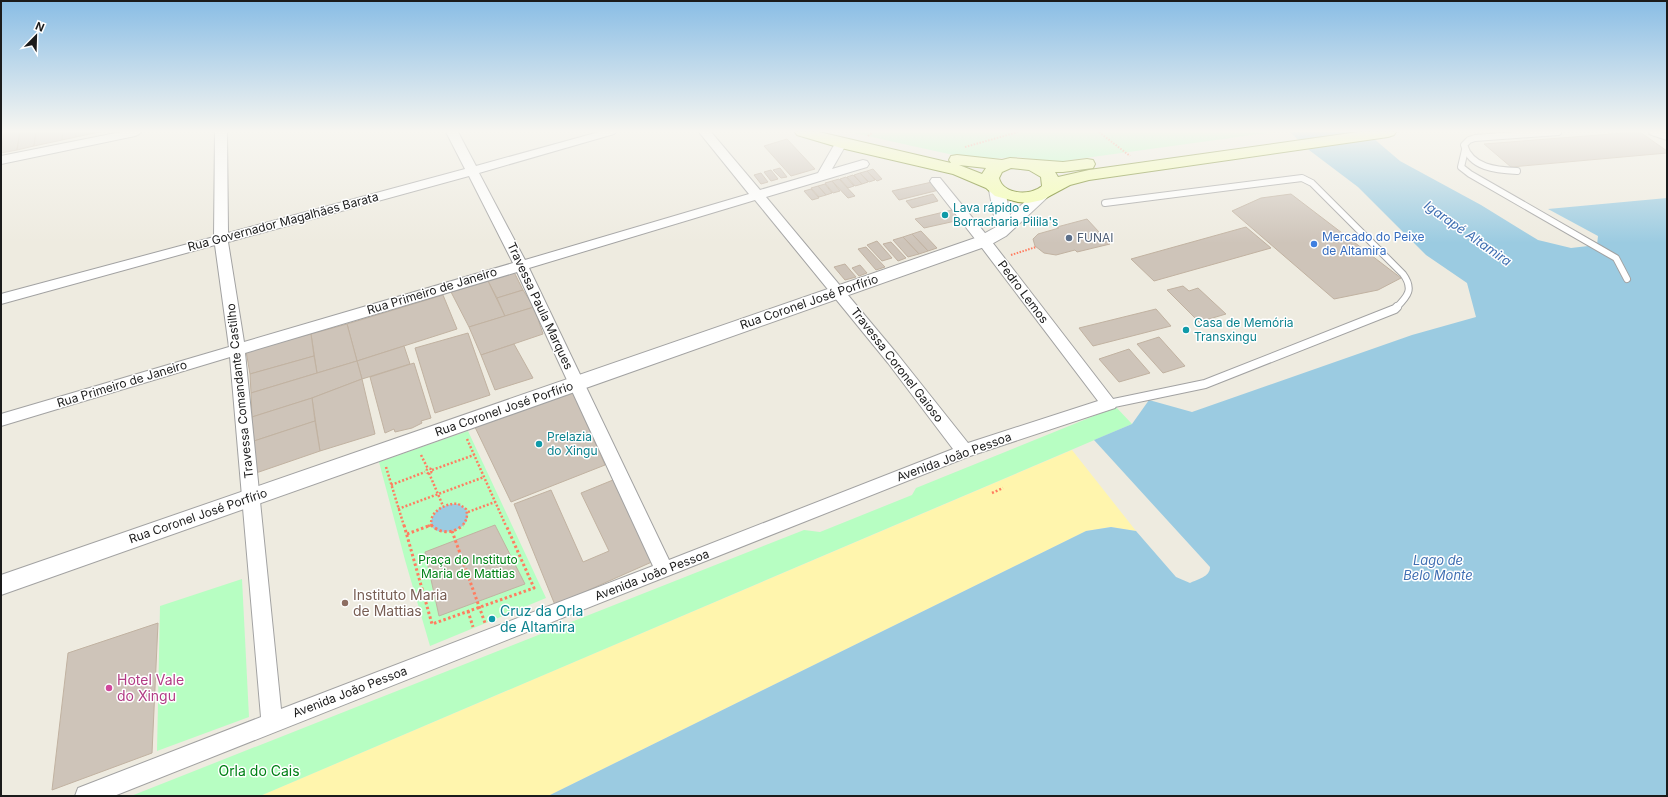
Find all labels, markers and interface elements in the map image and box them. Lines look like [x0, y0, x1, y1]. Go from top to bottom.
north arrow [16, 16, 56, 56]
text: N [33, 19, 47, 35]
street label: Rua Governador Magalhães Barata [186, 189, 380, 254]
water label: Igarapé Altamira [1421, 197, 1515, 269]
place label: Lava rápido e Borracharia Pilila's [953, 200, 1058, 229]
marker: Lava rápido e Borracharia Pilila's [940, 210, 950, 220]
place label: Mercado do Peixe de Altamira [1322, 229, 1424, 258]
place label: FUNAI [1077, 230, 1114, 245]
marker: FUNAI [1064, 233, 1074, 243]
marker: Mercado do Peixe de Altamira [1309, 239, 1319, 249]
street label: Travessa Paula Marques [504, 240, 577, 372]
street label: Pedro Lemos [995, 257, 1052, 326]
street label: Rua Primeiro de Janeiro [365, 264, 499, 317]
street label: Rua Coronel José Porfírio [738, 271, 880, 332]
street label: Travessa Comandante Castilho [223, 303, 256, 479]
street label: Travessa Coronel Gaioso [848, 304, 947, 425]
place label: Casa de Memória Transxingu [1194, 315, 1294, 344]
marker: Casa de Memória Transxingu [1181, 325, 1191, 335]
street label: Rua Primeiro de Janeiro [55, 357, 189, 410]
street label: Rua Coronel José Porfírio [433, 378, 575, 439]
place label: Prelazia do Xingu [547, 429, 598, 458]
street label: Avenida João Pessoa [894, 429, 1013, 484]
marker: Prelazia do Xingu [534, 439, 544, 449]
street label: Rua Coronel José Porfírio [127, 485, 269, 546]
street label: Avenida João Pessoa [593, 546, 711, 603]
park label: Praça do Instituto Maria de Mattias [418, 552, 518, 581]
water label: Lago de Belo Monte [1403, 552, 1473, 583]
place label: Instituto Maria de Mattias [353, 586, 447, 619]
marker: Instituto Maria de Mattias [340, 598, 350, 608]
place label: Cruz da Orla de Altamira [500, 602, 583, 635]
marker: Cruz da Orla de Altamira [487, 614, 497, 624]
street label: Avenida João Pessoa [291, 663, 409, 720]
place label: Hotel Vale do Xingu [117, 671, 184, 704]
marker: Hotel Vale do Xingu [104, 683, 114, 693]
park label: Orla do Cais [218, 762, 300, 779]

